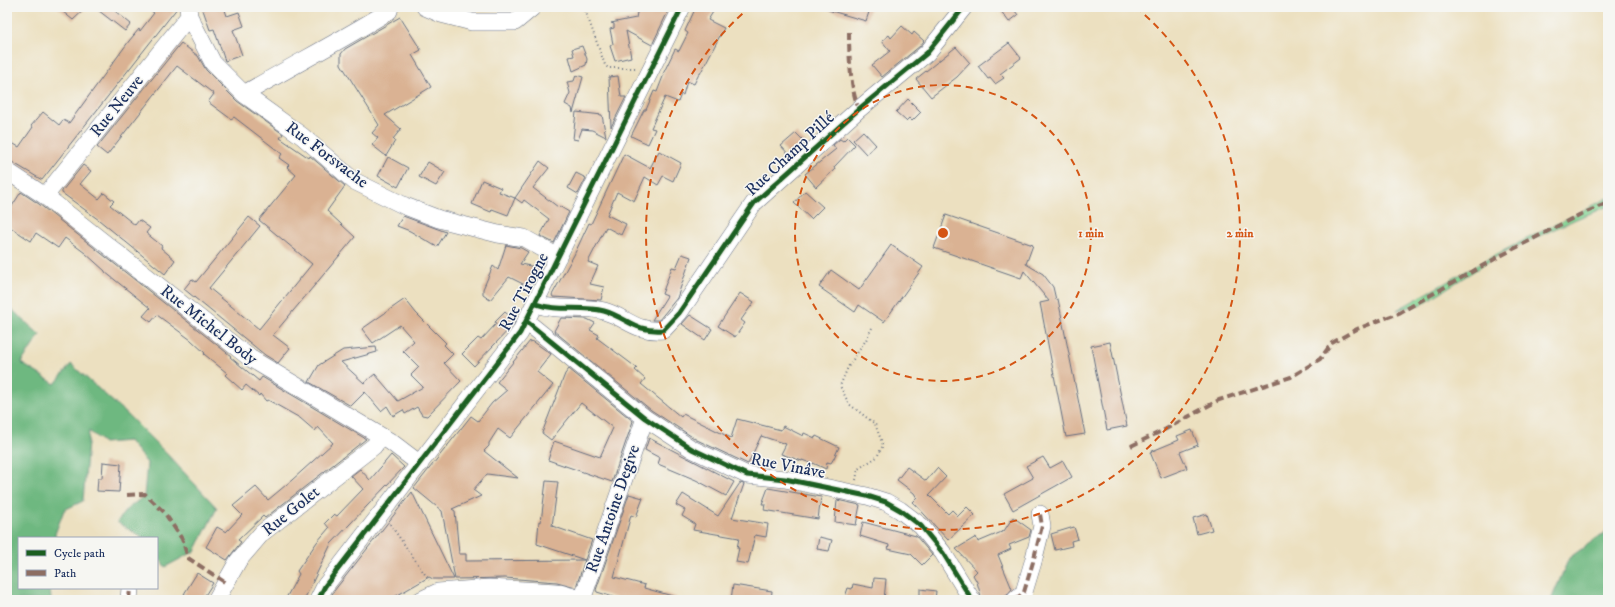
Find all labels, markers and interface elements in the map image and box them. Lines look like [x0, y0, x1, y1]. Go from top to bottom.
street label: Rue Neuve [85, 70, 149, 142]
street label: Rue Champ Pillé [741, 107, 839, 201]
street label: Rue Forsvache [281, 117, 373, 193]
centre of rings [936, 226, 950, 240]
text: 1 min [1078, 226, 1104, 241]
text: 2 min [1227, 226, 1254, 241]
street label: Rue Tirogne [494, 249, 554, 335]
street label: Rue Michel Body [156, 280, 263, 370]
street label: Rue Antoine Degive [581, 442, 645, 576]
street label: Rue Vinâve [749, 448, 827, 484]
street label: Rue Golet [258, 481, 325, 541]
legend [18, 537, 158, 589]
text: Cycle path [54, 546, 106, 561]
text: Path [54, 566, 77, 581]

